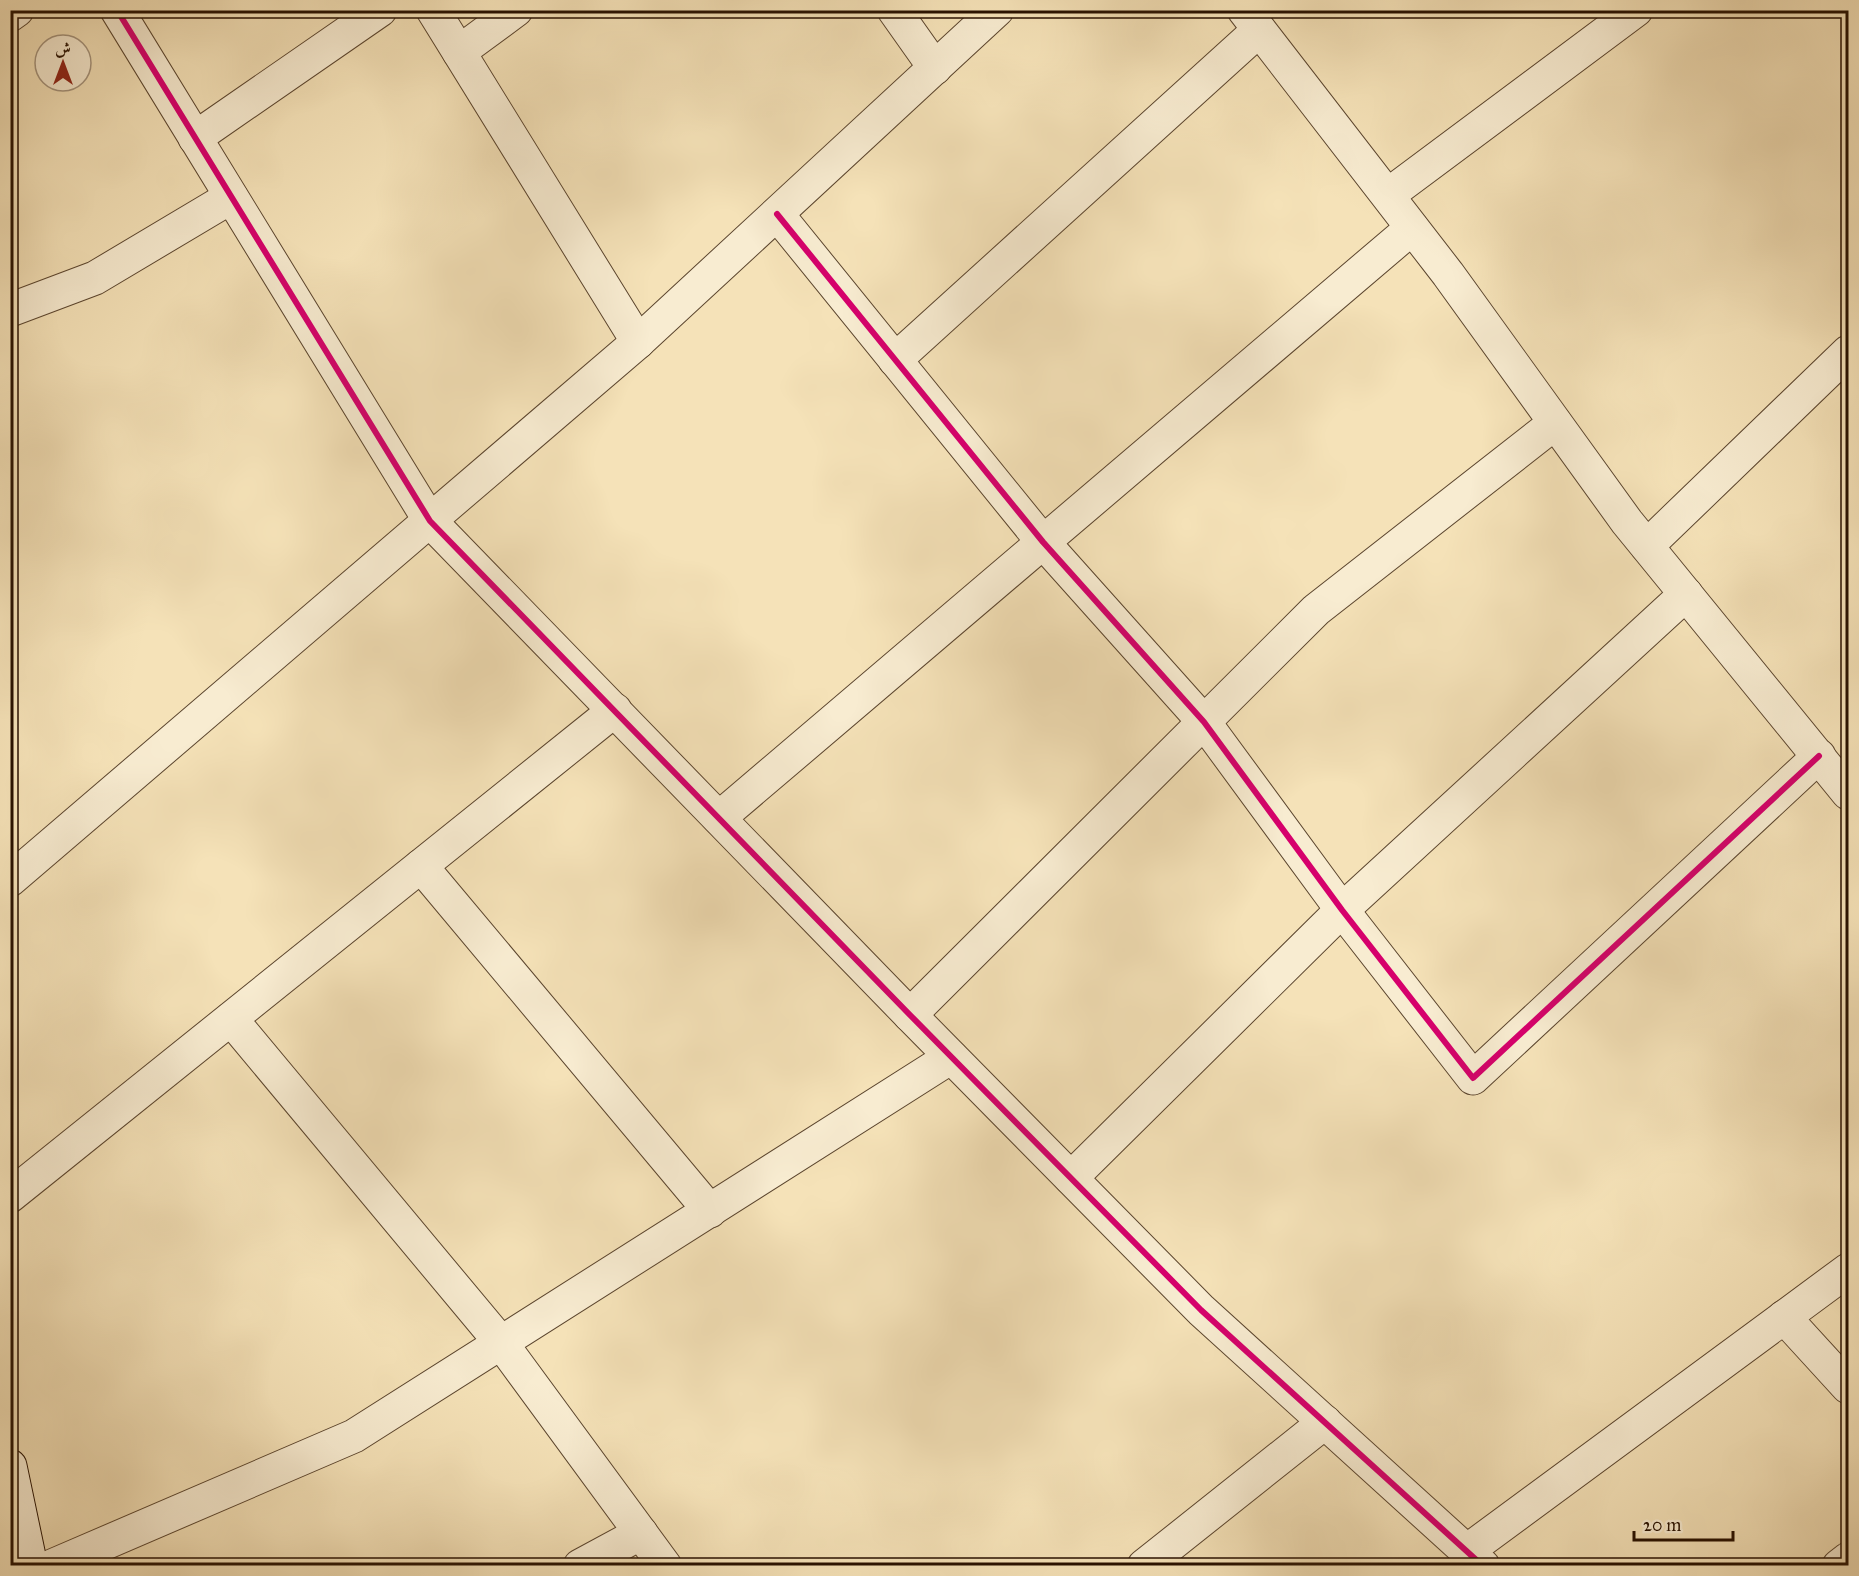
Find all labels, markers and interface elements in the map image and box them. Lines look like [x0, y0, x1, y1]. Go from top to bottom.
north arrow [33, 33, 93, 93]
text: ش [55, 39, 71, 58]
scale bar [1634, 1504, 1733, 1542]
text: 20 m [1643, 1514, 1681, 1536]

